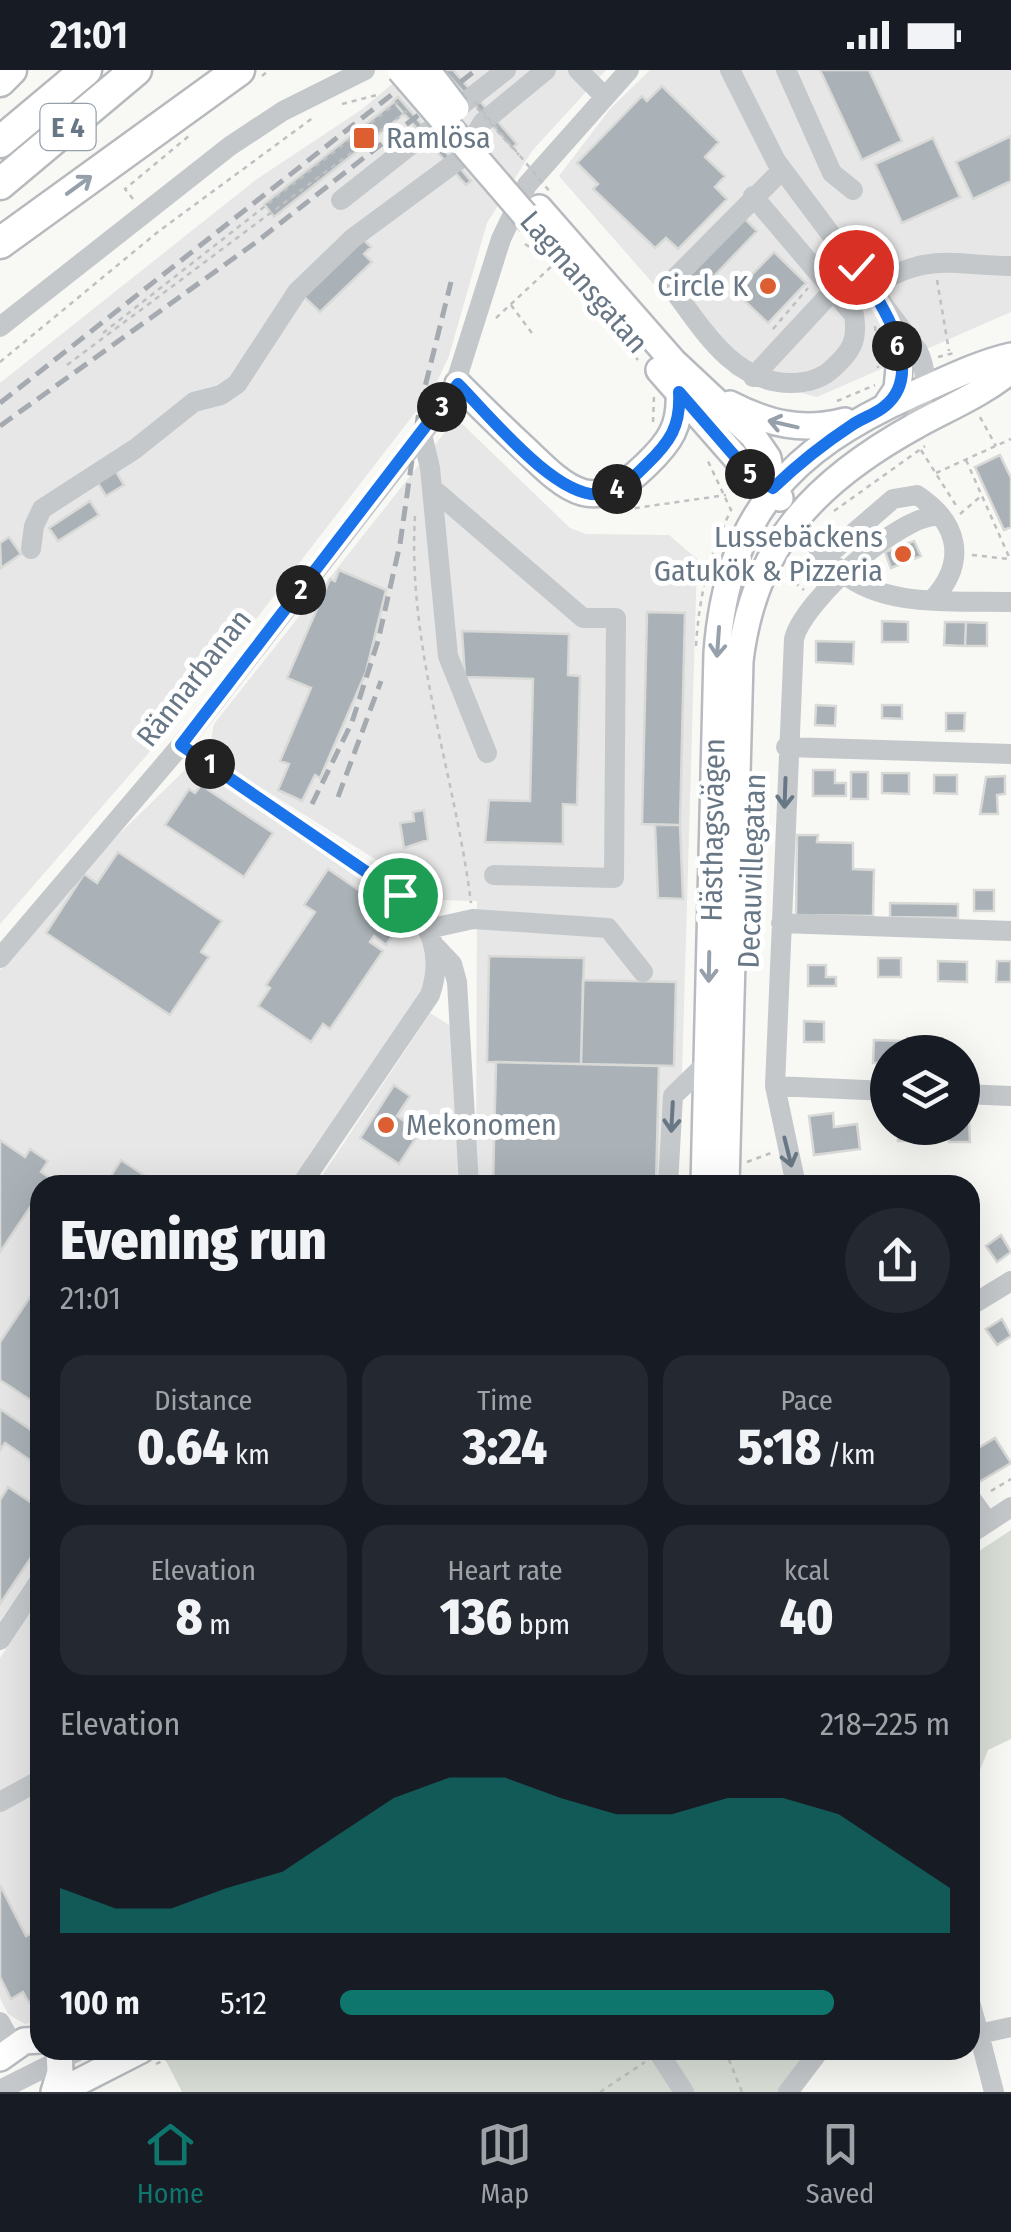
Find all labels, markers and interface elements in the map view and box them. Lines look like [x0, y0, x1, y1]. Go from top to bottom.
text: 21:01 [50, 12, 128, 58]
road number: E 4 [40, 104, 96, 150]
place label: Ramlösa [386, 120, 491, 156]
marker: Ramlösa [351, 125, 377, 151]
one-way arrow [65, 175, 92, 196]
street label: Lagmansgatan [513, 204, 655, 360]
pin [814, 225, 899, 310]
icon: check [829, 240, 884, 295]
place label: Circle K [657, 268, 748, 304]
marker: Circle K [757, 275, 779, 297]
pin: 6 [872, 321, 922, 371]
text: 6 [890, 329, 904, 362]
pin: 3 [417, 382, 467, 432]
text: 3 [435, 390, 449, 423]
one-way arrow [768, 414, 800, 432]
pin: 5 [725, 449, 775, 499]
text: 5 [743, 457, 757, 490]
pin: 4 [592, 464, 642, 514]
text: 4 [610, 472, 624, 505]
place label: Lussebäckens Gatukök & Pizzeria [654, 519, 883, 589]
marker: Lussebäckens Gatukök & Pizzeria [892, 543, 914, 565]
pin: 2 [276, 565, 326, 615]
text: 2 [295, 573, 307, 606]
street label: Rännarbanan [129, 602, 259, 754]
one-way arrow [708, 626, 727, 658]
street label: Hästhagsvägen [693, 738, 733, 922]
pin: 1 [185, 739, 235, 789]
text: 1 [204, 747, 216, 780]
street label: Decauvillegatan [731, 773, 773, 969]
one-way arrow [775, 777, 794, 809]
pin [358, 853, 443, 938]
icon: arrive [373, 868, 428, 923]
one-way arrow [700, 951, 719, 983]
map controls [870, 1035, 980, 1145]
button: layers [870, 1035, 980, 1145]
one-way arrow [662, 1100, 681, 1132]
place label: Mekonomen [406, 1107, 557, 1143]
marker: Mekonomen [375, 1114, 397, 1136]
one-way arrow [779, 1136, 798, 1167]
text: Evening run [60, 1208, 327, 1274]
button: share [845, 1208, 950, 1313]
text: 21:01 [60, 1279, 121, 1317]
text: Distance [154, 1384, 252, 1417]
text: Time [477, 1384, 533, 1417]
text: Pace [781, 1384, 833, 1417]
text: 0.64 [137, 1417, 229, 1477]
text: 3:24 [463, 1417, 547, 1477]
text: 5:18 [738, 1417, 821, 1477]
text: km [229, 1438, 270, 1471]
text: /km [821, 1438, 876, 1471]
text: Elevation [151, 1554, 256, 1587]
text: Heart rate [448, 1554, 562, 1587]
text: kcal [784, 1554, 829, 1587]
text: 8 [176, 1587, 203, 1647]
text: 136 [440, 1587, 512, 1647]
text: 40 [780, 1587, 834, 1647]
text: m [203, 1608, 231, 1641]
text: bpm [512, 1608, 570, 1641]
text: Elevation [60, 1705, 180, 1743]
text: 218–225 m [820, 1705, 950, 1743]
text: 100 m [60, 1984, 140, 2022]
text: 5:12 [220, 1984, 267, 2022]
tab: Home [137, 2117, 204, 2210]
tab: Map [477, 2117, 532, 2210]
tab: Saved [806, 2117, 874, 2210]

